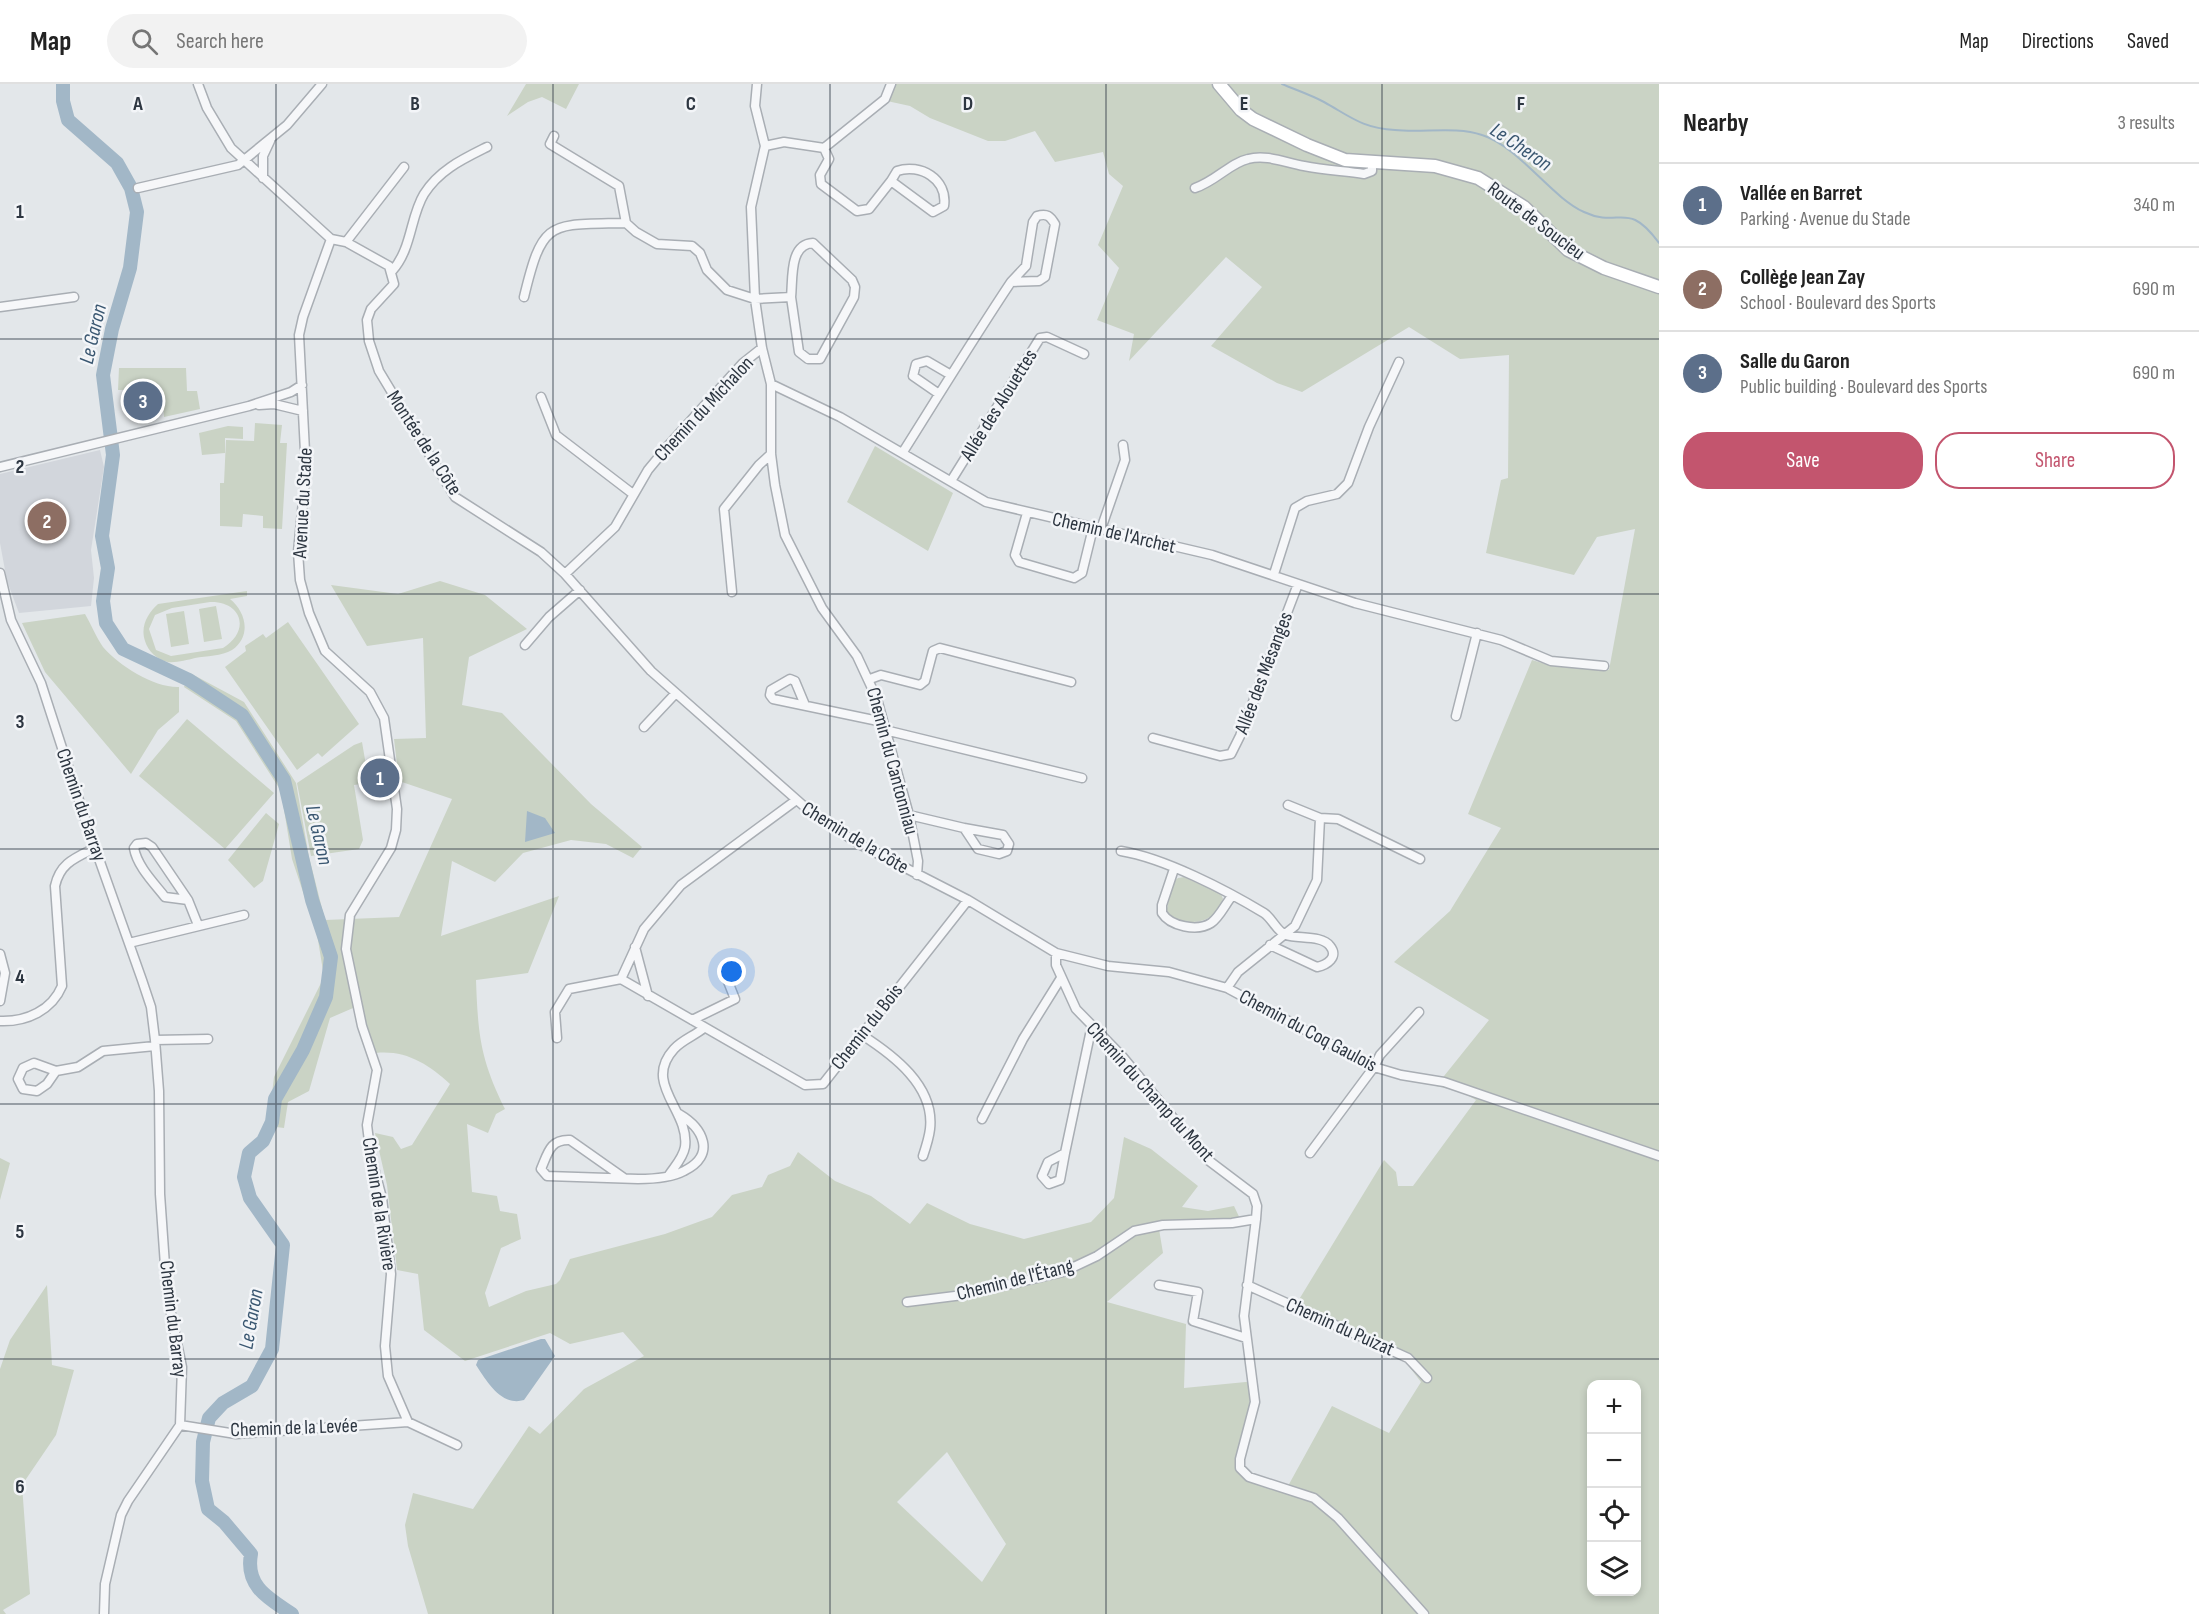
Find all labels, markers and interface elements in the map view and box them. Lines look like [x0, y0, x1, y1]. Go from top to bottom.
search box [107, 14, 527, 68]
text: Map [30, 25, 71, 58]
icon: search [128, 25, 161, 58]
text: Search here [176, 28, 264, 55]
text: Map [1959, 29, 1989, 54]
text: Directions [2022, 29, 2094, 54]
text: Saved [2127, 29, 2169, 54]
text: A [132, 92, 143, 116]
text: B [410, 92, 420, 116]
text: C [686, 92, 696, 116]
text: D [963, 92, 973, 116]
text: E [1240, 92, 1248, 116]
text: F [1517, 92, 1525, 116]
text: Nearby [1683, 108, 1749, 139]
text: 3 results [2118, 111, 2175, 135]
water label: Le Cheron [1485, 117, 1557, 177]
street label: Route de Soucieu [1483, 177, 1589, 265]
text: Vallée en Barret [1740, 180, 1862, 207]
text: 1 [1699, 193, 1706, 217]
text: 340 m [2133, 193, 2175, 217]
text: 1 [16, 200, 24, 224]
text: Parking · Avenue du Stade [1740, 207, 1910, 231]
text: Collège Jean Zay [1740, 264, 1865, 291]
text: 2 [1698, 277, 1707, 301]
text: 690 m [2133, 277, 2175, 301]
text: School · Boulevard des Sports [1740, 291, 1936, 315]
water label: Le Garon [74, 301, 112, 366]
street label: Allée des Alouettes [955, 345, 1043, 466]
text: Salle du Garon [1740, 348, 1850, 375]
street label: Chemin du Michalon [649, 351, 759, 467]
text: 3 [1698, 361, 1707, 385]
text: 690 m [2133, 361, 2175, 385]
text: Public building · Boulevard des Sports [1740, 375, 1987, 399]
pin: 3 [124, 378, 162, 424]
street label: Montée de la Côte [381, 386, 467, 500]
button: Save [1683, 432, 1923, 489]
button: Share [1935, 432, 2175, 489]
street label: Avenue du Stade [288, 447, 318, 560]
text: 2 [16, 455, 24, 479]
pin: 2 [28, 498, 66, 544]
street label: Chemin de l'Archet [1050, 507, 1178, 559]
street label: Allée des Mésanges [1229, 609, 1298, 738]
street label: Chemin du Cantonniau [861, 685, 923, 837]
text: 3 [16, 710, 25, 734]
street label: Chemin du Barray [51, 745, 112, 865]
pin: 1 [360, 756, 400, 800]
street label: Chemin de la Côte [797, 797, 913, 879]
water label: Le Garon [300, 803, 338, 868]
your location [717, 957, 746, 986]
text: 4 [15, 965, 25, 989]
street label: Chemin du Bois [826, 979, 908, 1075]
street label: Chemin du Coq Gaulois [1235, 985, 1381, 1077]
street label: Chemin du Champ du Mont [1081, 1017, 1219, 1167]
street label: Chemin de la Rivière [357, 1136, 401, 1272]
text: 5 [16, 1220, 25, 1244]
street label: Chemin de l'Étang [954, 1254, 1076, 1306]
street label: Chemin du Barray [154, 1259, 192, 1379]
water label: Le Garon [233, 1287, 269, 1351]
street label: Chemin du Puizat [1282, 1292, 1398, 1362]
map controls [1587, 1380, 1641, 1596]
button: + [1587, 1380, 1641, 1434]
street label: Chemin de la Levée [230, 1414, 358, 1442]
button: − [1587, 1434, 1641, 1488]
text: 6 [15, 1475, 25, 1499]
button: locate [1587, 1488, 1641, 1542]
button: layers [1587, 1542, 1641, 1596]

